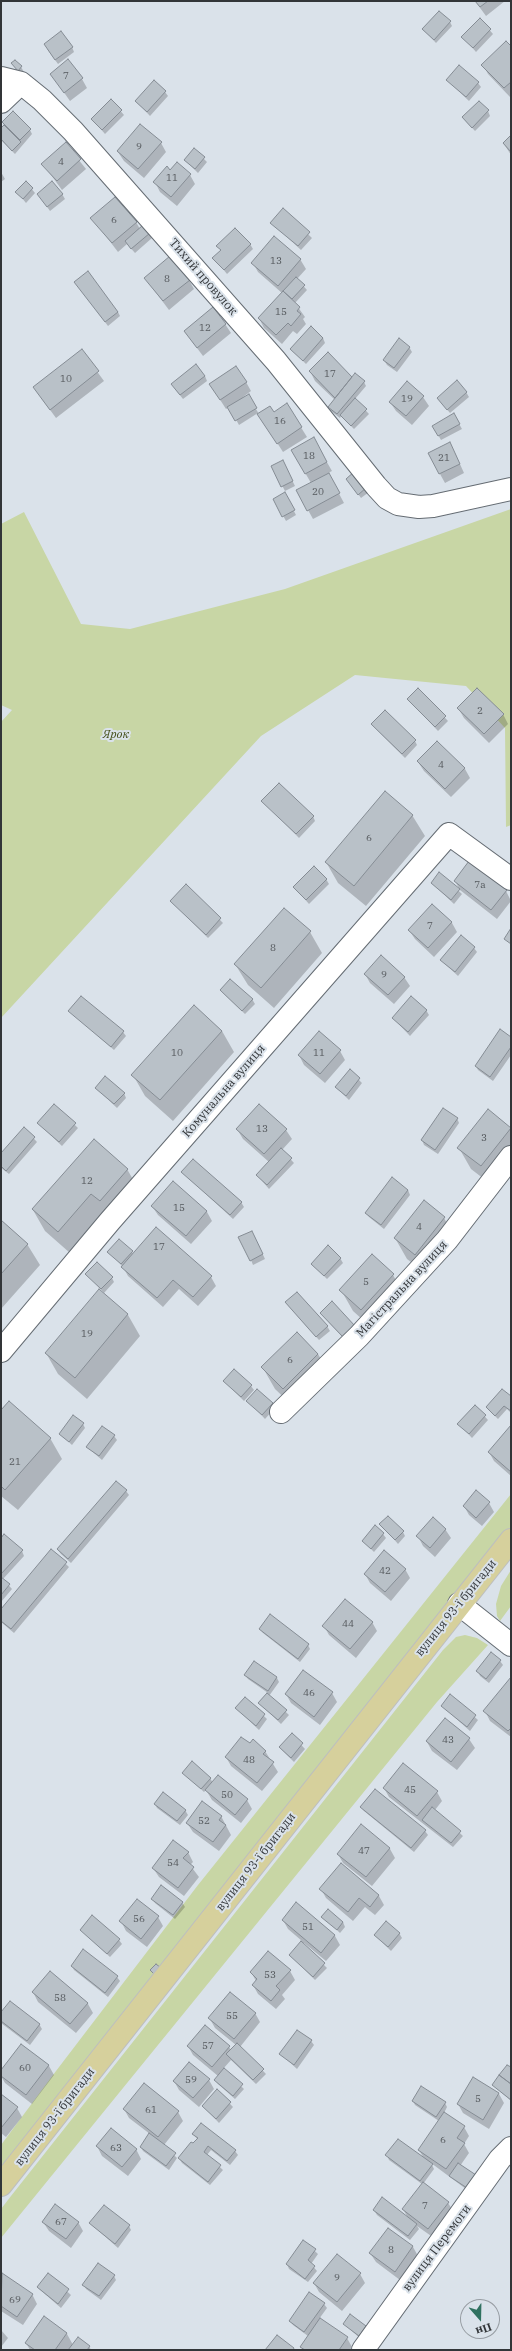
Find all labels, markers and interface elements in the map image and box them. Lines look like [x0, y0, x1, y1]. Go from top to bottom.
house number: 7 [63, 70, 69, 82]
house number: 9 [136, 141, 142, 153]
house number: 4 [58, 156, 64, 168]
house number: 11 [166, 172, 178, 184]
house number: 6 [111, 214, 117, 226]
street label: Тихий провулок [166, 236, 240, 318]
house number: 13 [270, 255, 282, 267]
house number: 8 [164, 273, 170, 285]
house number: 15 [275, 306, 287, 318]
house number: 12 [199, 322, 211, 334]
house number: 17 [324, 368, 336, 380]
house number: 10 [60, 373, 72, 385]
house number: 19 [401, 393, 413, 405]
house number: 16 [274, 415, 286, 427]
house number: 18 [303, 450, 315, 462]
house number: 21 [438, 452, 450, 464]
house number: 20 [312, 486, 324, 498]
house number: 2 [477, 705, 483, 717]
park label: Ярок [103, 728, 129, 742]
house number: 4 [438, 759, 444, 771]
house number: 6 [366, 832, 372, 844]
house number: 7а [474, 879, 486, 891]
house number: 7 [427, 920, 433, 932]
house number: 8 [270, 942, 276, 954]
house number: 9 [381, 969, 387, 981]
street label: Комунальна вулиця [180, 1042, 268, 1140]
house number: 10 [171, 1047, 183, 1059]
house number: 11 [313, 1047, 325, 1059]
house number: 13 [256, 1123, 268, 1135]
house number: 3 [481, 1132, 487, 1144]
house number: 12 [81, 1175, 93, 1187]
house number: 15 [173, 1202, 185, 1214]
house number: 4 [416, 1221, 422, 1233]
street label: Магістральна вулиця [353, 1238, 451, 1340]
house number: 17 [153, 1241, 165, 1253]
house number: 5 [363, 1276, 369, 1288]
house number: 19 [81, 1328, 93, 1340]
house number: 6 [287, 1354, 293, 1366]
house number: 21 [9, 1456, 21, 1468]
street label: вулиця 93-ї бригади [412, 1557, 500, 1659]
house number: 42 [379, 1565, 391, 1577]
house number: 44 [342, 1618, 354, 1630]
house number: 46 [303, 1687, 315, 1699]
house number: 43 [442, 1734, 454, 1746]
house number: 48 [243, 1754, 255, 1766]
house number: 45 [404, 1784, 416, 1796]
house number: 50 [221, 1789, 233, 1801]
street label: вулиця 93-ї бригади [213, 1810, 299, 1914]
house number: 52 [198, 1815, 210, 1827]
house number: 47 [358, 1845, 370, 1857]
house number: 54 [167, 1857, 179, 1869]
house number: 56 [133, 1913, 145, 1925]
house number: 51 [302, 1921, 314, 1933]
house number: 53 [264, 1969, 276, 1981]
house number: 58 [54, 1992, 66, 2004]
house number: 55 [226, 2010, 238, 2022]
house number: 57 [202, 2040, 214, 2052]
house number: 60 [19, 2062, 31, 2074]
street label: вулиця 93-ї бригади [12, 2065, 98, 2169]
house number: 59 [185, 2074, 197, 2086]
house number: 5 [475, 2093, 481, 2105]
house number: 61 [145, 2104, 157, 2116]
house number: 6 [440, 2134, 446, 2146]
house number: 63 [110, 2142, 122, 2154]
house number: 7 [422, 2200, 428, 2212]
street label: вулиця Перемоги [400, 2202, 474, 2294]
house number: 67 [55, 2216, 67, 2228]
house number: 8 [388, 2244, 394, 2256]
house number: 9 [334, 2272, 340, 2284]
house number: 69 [9, 2294, 21, 2306]
north arrow [460, 2299, 500, 2339]
text: Пн [474, 2320, 494, 2339]

